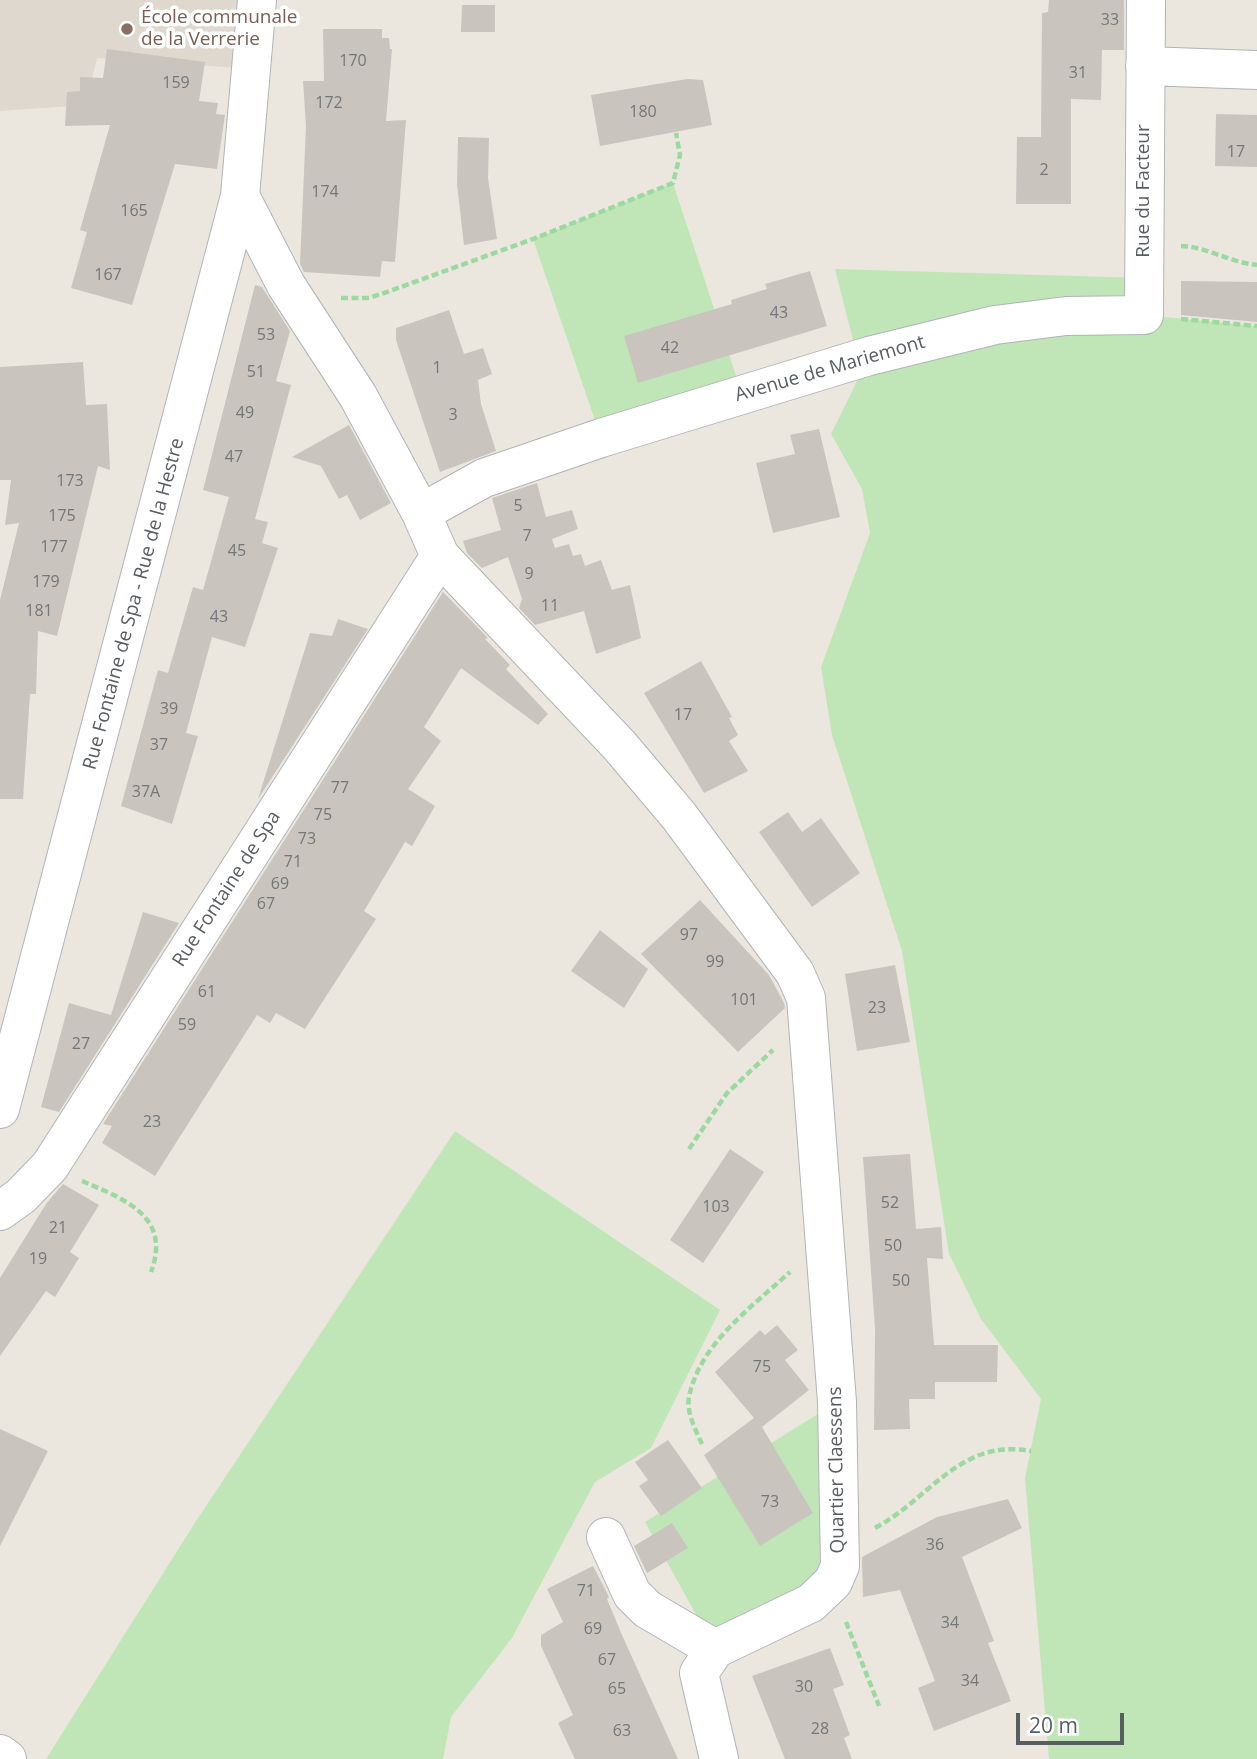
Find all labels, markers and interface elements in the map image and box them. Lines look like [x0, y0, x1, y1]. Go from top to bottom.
place label: École communale de la Verrerie [141, 7, 298, 51]
house number: 33 [1101, 10, 1119, 30]
marker: École communale de la Verrerie [119, 21, 135, 37]
house number: 170 [339, 51, 367, 71]
house number: 31 [1069, 63, 1087, 83]
house number: 159 [162, 73, 190, 93]
house number: 172 [315, 93, 343, 113]
house number: 180 [629, 102, 657, 122]
street label: Rue du Facteur [1133, 124, 1155, 258]
house number: 17 [1227, 142, 1245, 162]
house number: 2 [1039, 160, 1049, 180]
house number: 174 [311, 182, 339, 202]
house number: 165 [120, 201, 148, 221]
house number: 167 [94, 265, 122, 285]
house number: 43 [770, 303, 788, 323]
house number: 53 [257, 325, 275, 345]
street label: Avenue de Mariemont [732, 331, 928, 407]
house number: 42 [661, 338, 679, 358]
house number: 1 [432, 358, 442, 378]
house number: 51 [247, 362, 265, 382]
house number: 49 [236, 403, 254, 423]
house number: 3 [448, 405, 458, 425]
street label: Rue Fontaine de Spa - Rue de la Hestre [79, 436, 189, 772]
house number: 47 [225, 447, 243, 467]
house number: 173 [56, 471, 84, 491]
house number: 5 [513, 496, 523, 516]
house number: 175 [48, 506, 76, 526]
house number: 7 [522, 526, 532, 546]
house number: 177 [40, 537, 68, 557]
house number: 45 [228, 541, 246, 561]
house number: 9 [524, 564, 534, 584]
house number: 179 [32, 572, 60, 592]
house number: 11 [541, 596, 559, 616]
house number: 181 [25, 601, 53, 621]
house number: 43 [210, 607, 228, 627]
house number: 39 [160, 699, 178, 719]
house number: 17 [674, 705, 692, 725]
house number: 37 [150, 735, 168, 755]
house number: 77 [331, 778, 349, 798]
house number: 37A [132, 782, 160, 802]
house number: 75 [314, 805, 332, 825]
street label: Rue Fontaine de Spa [168, 807, 286, 971]
house number: 73 [298, 829, 316, 849]
house number: 71 [284, 852, 302, 872]
house number: 69 [271, 874, 289, 894]
house number: 67 [257, 894, 275, 914]
house number: 97 [680, 925, 698, 945]
house number: 99 [706, 952, 724, 972]
house number: 61 [198, 982, 216, 1002]
house number: 101 [730, 990, 758, 1010]
house number: 23 [868, 998, 886, 1018]
house number: 59 [178, 1015, 196, 1035]
house number: 27 [72, 1034, 90, 1054]
house number: 23 [143, 1112, 161, 1132]
house number: 52 [881, 1193, 899, 1213]
house number: 103 [702, 1197, 730, 1217]
house number: 21 [49, 1218, 67, 1238]
house number: 50 [884, 1236, 902, 1256]
house number: 19 [29, 1249, 47, 1269]
house number: 50 [892, 1271, 910, 1291]
house number: 75 [753, 1357, 771, 1377]
street label: Quartier Claessens [824, 1386, 850, 1554]
house number: 73 [761, 1492, 779, 1512]
house number: 36 [926, 1535, 944, 1555]
house number: 71 [577, 1581, 595, 1601]
house number: 34 [941, 1613, 959, 1633]
house number: 69 [584, 1619, 602, 1639]
house number: 67 [598, 1650, 616, 1670]
house number: 34 [961, 1671, 979, 1691]
house number: 30 [795, 1677, 813, 1697]
house number: 65 [608, 1679, 626, 1699]
scale bar [1019, 1700, 1128, 1744]
text: 20 m [1029, 1711, 1078, 1739]
house number: 28 [811, 1719, 829, 1739]
house number: 63 [613, 1721, 631, 1741]

